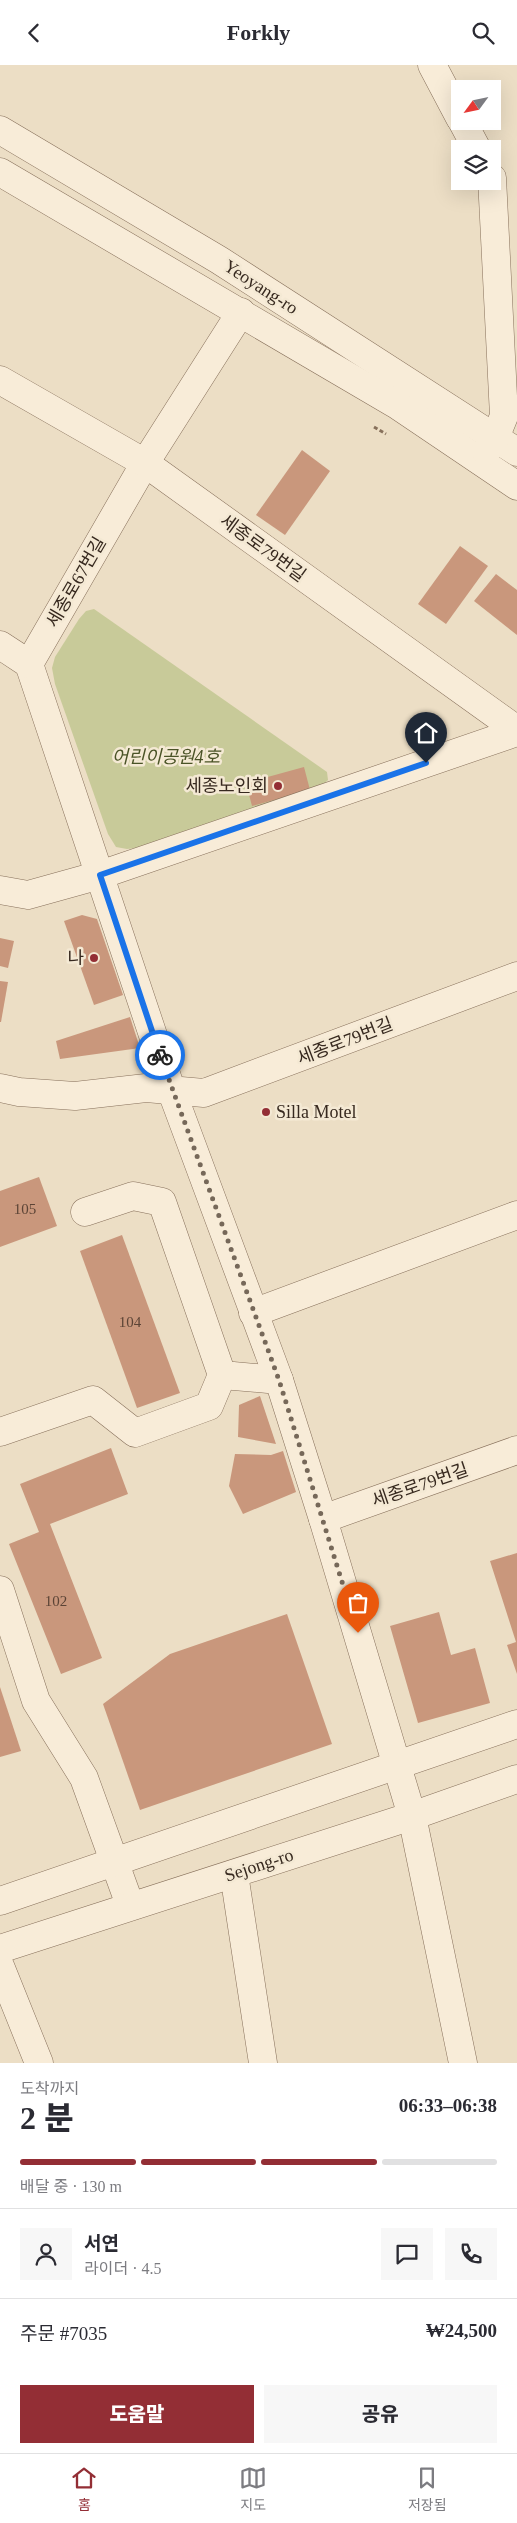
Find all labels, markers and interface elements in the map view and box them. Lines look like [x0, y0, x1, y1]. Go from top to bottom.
icon: back [20, 19, 48, 47]
icon: search [469, 19, 497, 47]
text: Forkly [227, 20, 290, 45]
north arrow [451, 80, 501, 130]
map controls [451, 80, 501, 190]
button: layers [451, 140, 501, 190]
street label: Yeoyang-ro [220, 256, 302, 318]
street label: 세종로79번길 [216, 510, 310, 586]
street label: 세종로67번길 [42, 533, 110, 631]
pin [405, 712, 447, 763]
icon: home [412, 719, 440, 747]
park label: 어린이공원4호 [112, 747, 222, 767]
place label: 세종노인회 [185, 776, 268, 796]
marker: 세종노인회 [272, 780, 284, 792]
place label: 나 [67, 948, 84, 968]
marker: 나 [88, 952, 100, 964]
street label: 세종로79번길 [294, 1014, 396, 1068]
courier [135, 1030, 185, 1080]
icon: bike [146, 1041, 174, 1069]
place label: Silla Motel [276, 1102, 357, 1122]
marker: Silla Motel [260, 1106, 272, 1118]
house number: 105 [14, 1201, 36, 1217]
house number: 104 [119, 1314, 142, 1330]
street label: 세종로79번길 [369, 1459, 471, 1511]
pin [337, 1582, 379, 1633]
icon: bag [344, 1589, 372, 1617]
house number: 102 [45, 1593, 67, 1609]
street label: Sejong-ro [222, 1845, 296, 1885]
text: 도착까지 [20, 2080, 79, 2097]
text: 06:33–06:38 [399, 2095, 497, 2116]
text: 2 분 [20, 2100, 73, 2136]
text: 배달 중 · 130 m [20, 2178, 122, 2195]
button: person [20, 2228, 72, 2280]
button: chat [381, 2228, 433, 2280]
button: phone [445, 2228, 497, 2280]
text: 서연 [84, 2233, 119, 2254]
text: 라이더 · 4.5 [84, 2260, 162, 2277]
text: ₩24,500 [426, 2320, 497, 2341]
text: 주문 #7035 [20, 2323, 107, 2344]
button: 도움말 [20, 2385, 254, 2443]
button: 공유 [264, 2385, 497, 2443]
tab: 홈 [70, 2464, 98, 2514]
tab: 지도 [239, 2464, 267, 2514]
tab: 저장됨 [408, 2464, 447, 2514]

